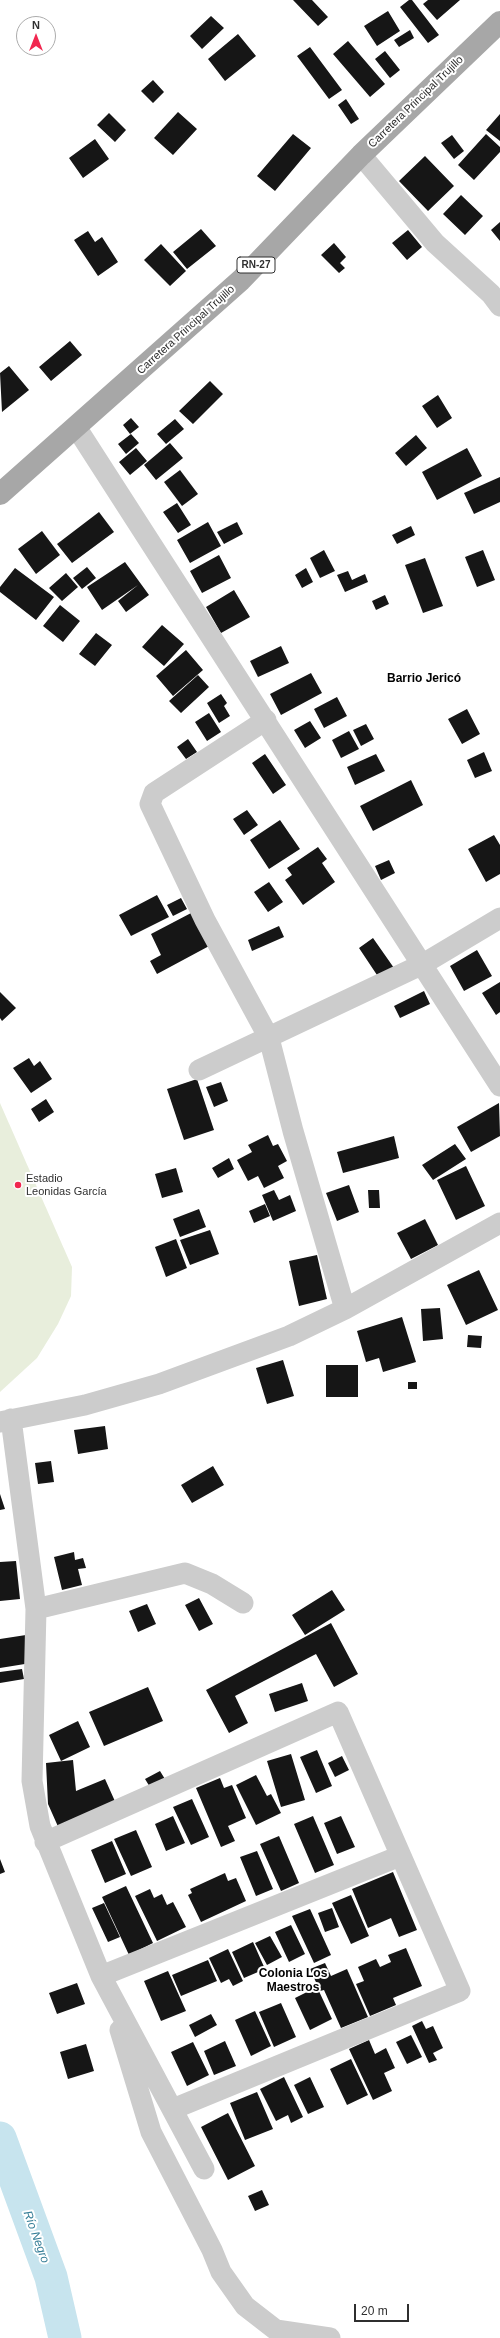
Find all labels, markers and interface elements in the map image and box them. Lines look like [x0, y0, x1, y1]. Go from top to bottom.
north arrow [16, 16, 56, 56]
text: N [32, 19, 40, 31]
street label: Carretera Principal Trujillo [366, 53, 466, 151]
road number: RN-27 [237, 257, 275, 273]
street label: Carretera Principal Trujillo [134, 283, 238, 377]
district label: Barrio Jericó [387, 672, 461, 686]
place label: Estadio Leonidas García [26, 1172, 107, 1198]
marker: Estadio Leonidas García [13, 1180, 23, 1190]
district label: Colonia Los Maestros [259, 1967, 327, 1995]
water label: Río Negro [20, 2209, 52, 2265]
scale bar [356, 2296, 411, 2322]
text: 20 m [361, 2304, 388, 2318]

